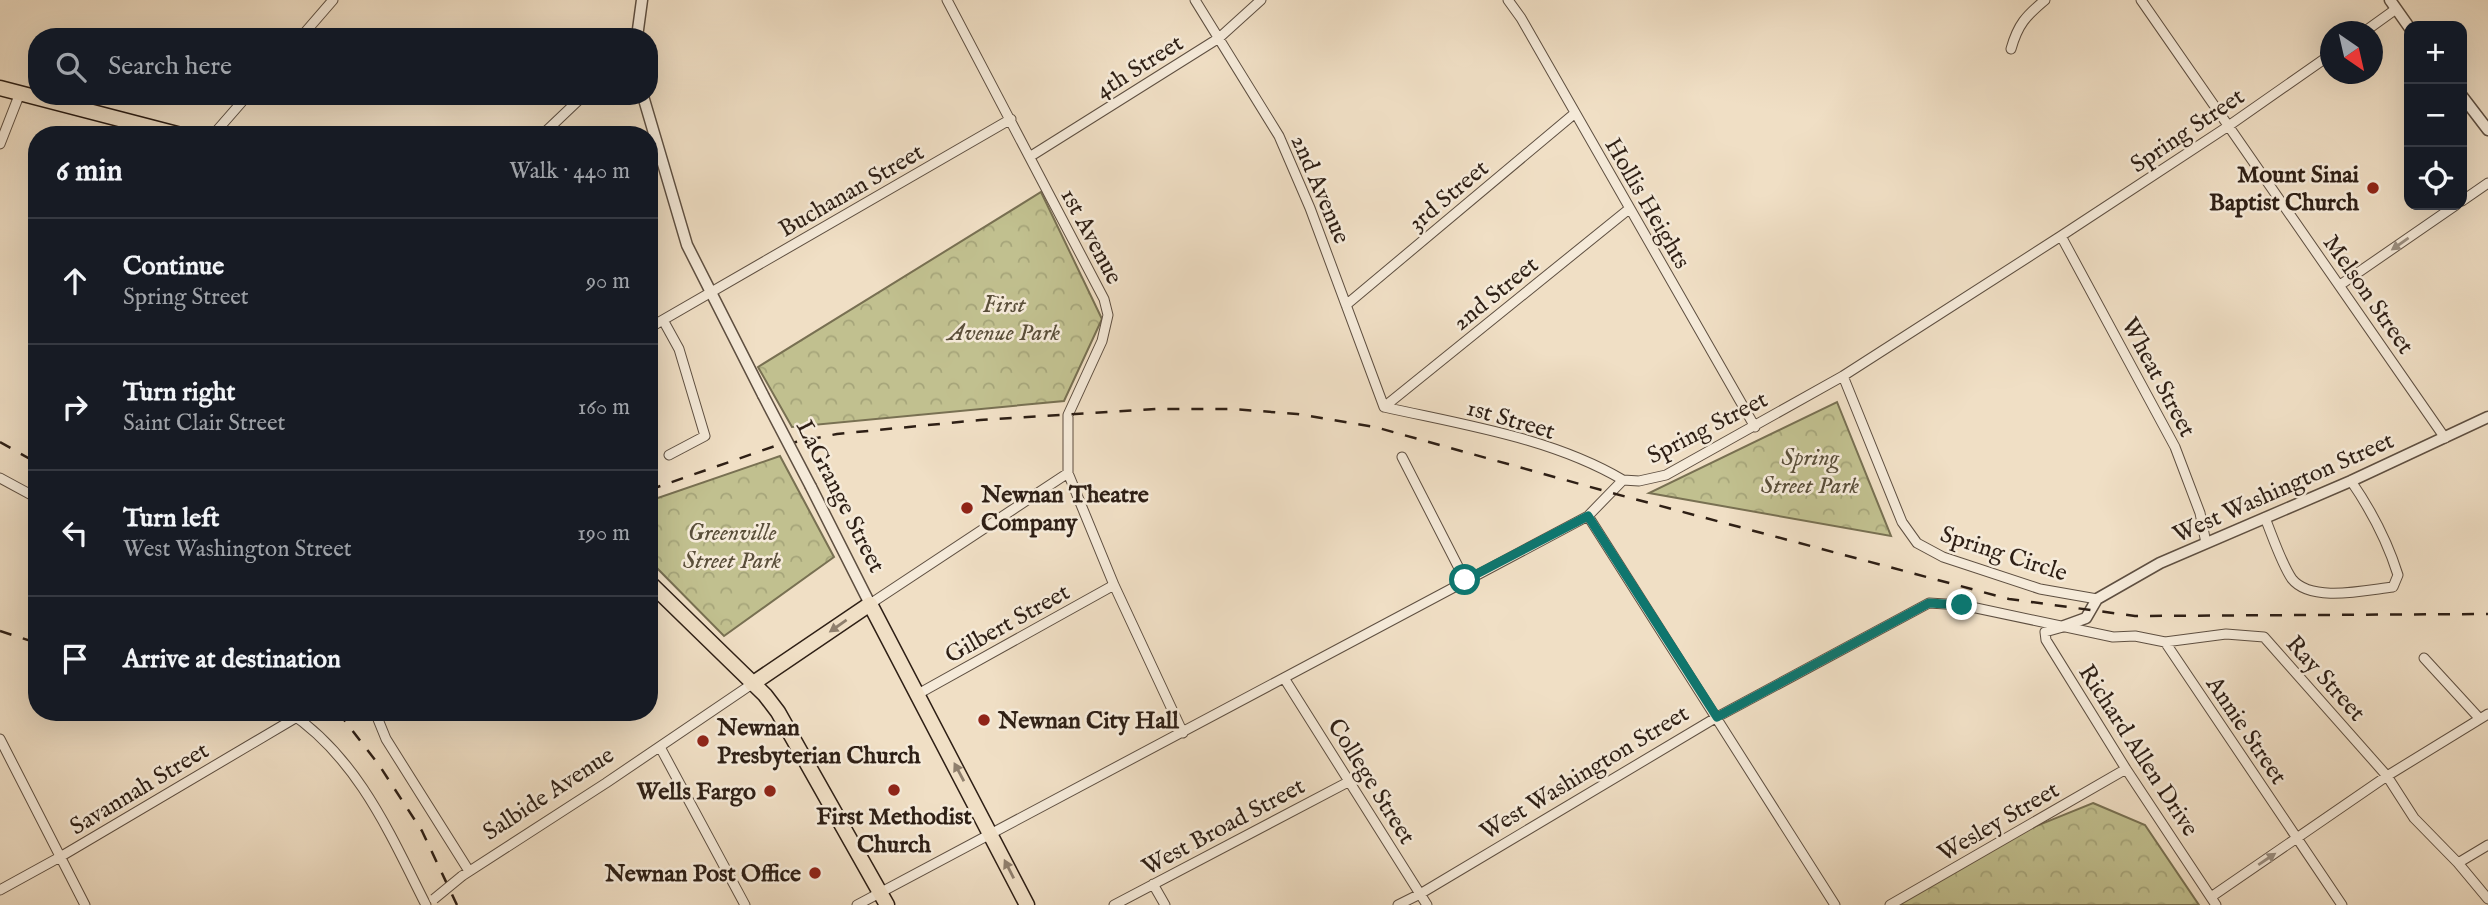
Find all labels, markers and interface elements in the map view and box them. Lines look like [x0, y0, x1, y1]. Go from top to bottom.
north arrow [2320, 21, 2383, 84]
map controls [2404, 21, 2467, 210]
button: + [2404, 21, 2467, 84]
search box [28, 28, 658, 105]
street label: 4th Street [1090, 28, 1189, 106]
icon: search [52, 48, 90, 86]
text: Search here [108, 50, 232, 83]
street label: Spring Street [2125, 82, 2251, 181]
button: − [2404, 84, 2467, 147]
street label: 2nd Avenue [1283, 130, 1356, 249]
street label: Hollis Heights [1597, 133, 1697, 275]
street label: Buchanan Street [774, 137, 930, 245]
button: locate [2404, 147, 2467, 210]
text: 6 min [56, 153, 122, 191]
street label: 3rd Street [1402, 154, 1495, 239]
text: Walk · 440 m [509, 157, 630, 186]
place label: Mount Sinai Baptist Church [2209, 160, 2360, 219]
marker: Mount Sinai Baptist Church [2365, 180, 2381, 196]
street label: 1st Avenue [1053, 183, 1129, 290]
street label: Melson Street [2315, 229, 2420, 361]
one-way arrow [2391, 237, 2409, 251]
text: Continue [123, 250, 224, 283]
street label: 2nd Street [1447, 250, 1545, 338]
icon: ahead [56, 262, 94, 300]
text: 90 m [586, 267, 630, 296]
text: Spring Street [123, 283, 249, 312]
park label: First Avenue Park [945, 290, 1061, 349]
street label: Wheat Street [2113, 313, 2202, 443]
text: Turn right [123, 376, 236, 409]
street label: Spring Street [1642, 385, 1773, 472]
icon: right [56, 388, 94, 426]
text: 160 m [578, 393, 630, 422]
street label: 1st Street [1463, 393, 1558, 448]
text: Saint Clair Street [123, 409, 285, 438]
street label: LaGrange Street [788, 415, 891, 578]
street label: West Washington Street [2168, 426, 2399, 551]
park label: Spring Street Park [1761, 443, 1860, 502]
place label: Newnan Theatre Company [980, 480, 1149, 539]
marker: Newnan Theatre Company [959, 500, 975, 516]
text: Turn left [123, 502, 220, 535]
icon: left [56, 514, 94, 552]
park label: Greenville Street Park [683, 518, 782, 577]
text: 190 m [577, 519, 630, 548]
street label: Spring Circle [1936, 519, 2071, 589]
text: West Washington Street [123, 535, 352, 564]
route start [1449, 564, 1480, 595]
street label: Gilbert Street [940, 577, 1076, 671]
route end [1946, 589, 1977, 620]
one-way arrow [829, 619, 847, 633]
street label: Ray Street [2278, 630, 2372, 728]
icon: arrive [56, 640, 94, 678]
text: Arrive at destination [123, 643, 341, 676]
street label: Richard Allen Drive [2071, 659, 2205, 843]
street label: Annie Street [2198, 670, 2293, 791]
street label: West Washington Street [1475, 699, 1695, 848]
place label: Newnan City Hall [997, 706, 1179, 737]
marker: Newnan City Hall [976, 712, 992, 728]
place label: Newnan Presbyterian Church [716, 713, 921, 772]
street label: College Street [1320, 713, 1422, 851]
marker: Newnan Presbyterian Church [695, 733, 711, 749]
street label: Savannah Street [65, 736, 215, 843]
street label: Salbide Avenue [477, 740, 620, 848]
one-way arrow [953, 762, 965, 782]
street label: West Broad Street [1137, 771, 1311, 883]
street label: Wesley Street [1932, 775, 2065, 870]
place label: Wells Fargo [636, 777, 756, 808]
marker: First Methodist Church [886, 782, 902, 798]
marker: Wells Fargo [762, 783, 778, 799]
place label: First Methodist Church [816, 802, 973, 861]
one-way arrow [2258, 852, 2276, 866]
place label: Newnan Post Office [604, 859, 801, 890]
one-way arrow [1003, 859, 1014, 879]
marker: Newnan Post Office [807, 865, 823, 881]

